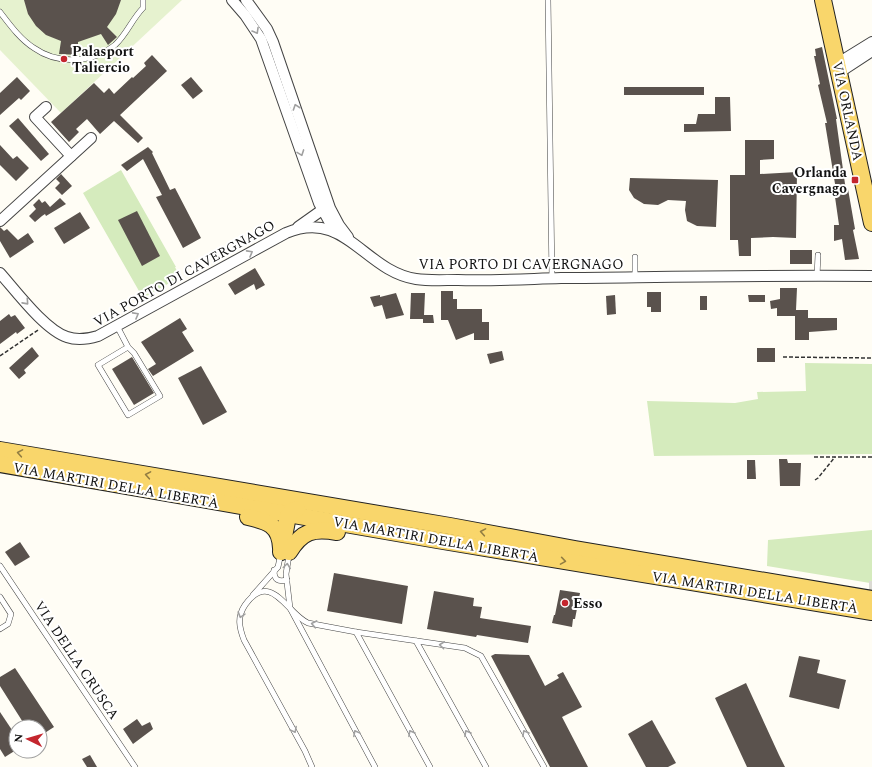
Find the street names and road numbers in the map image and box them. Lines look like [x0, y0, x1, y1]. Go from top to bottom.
street label: VIA ORLANDA [827, 59, 868, 163]
street label: VIA PORTO DI CAVERGNAGO [90, 215, 279, 332]
street label: VIA PORTO DI CAVERGNAGO [419, 254, 623, 275]
street label: VIA MARTIRI DELLA LIBERTÀ [11, 457, 221, 514]
street label: VIA MARTIRI DELLA LIBERTÀ [331, 511, 541, 568]
street label: VIA MARTIRI DELLA LIBERTÀ [650, 566, 860, 619]
street label: VIA DELLA CRUSCA [29, 597, 125, 724]

